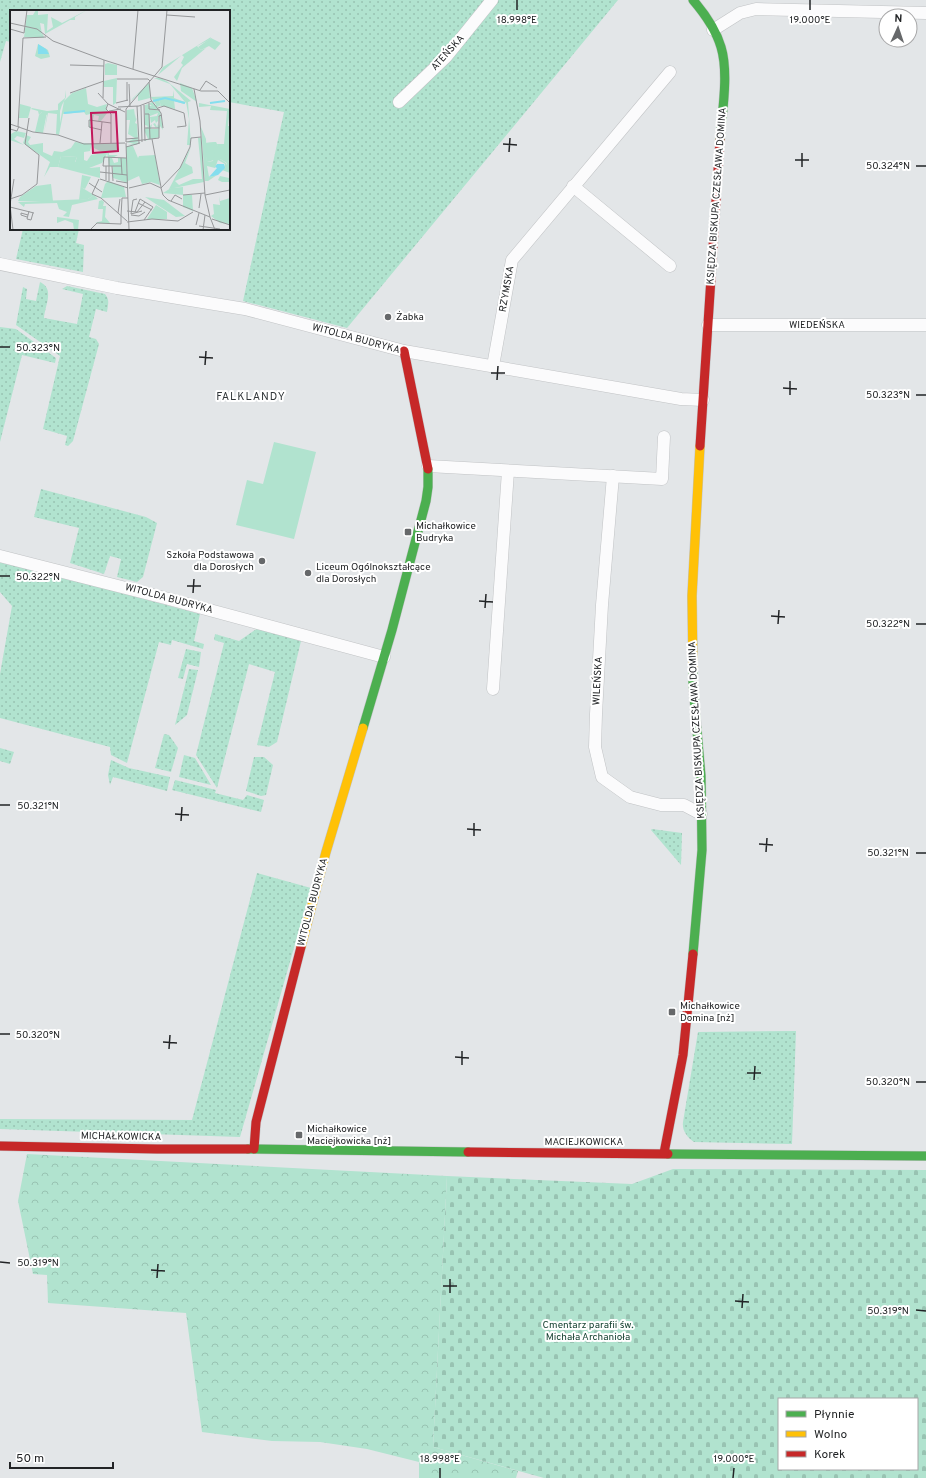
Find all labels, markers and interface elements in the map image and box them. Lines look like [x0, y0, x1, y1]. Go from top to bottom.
north arrow [878, 8, 918, 48]
inset map [10, 10, 230, 230]
text: N [894, 12, 903, 26]
text: 18.998°E [497, 14, 537, 27]
text: 19.000°E [789, 14, 831, 27]
street label: ATEŃSKA [429, 32, 468, 74]
street label: KSIĘDZA BISKUPA CZESŁAWA DOMINA [704, 107, 730, 285]
text: 50.324°N [866, 160, 910, 173]
street label: RZYMSKA [497, 265, 517, 313]
place label: Żabka [396, 311, 424, 324]
marker: Żabka [383, 312, 393, 322]
street label: WIEDEŃSKA [789, 319, 845, 332]
street label: WITOLDA BUDRYKA [311, 321, 402, 357]
text: 50.323°N [16, 342, 60, 355]
text: 50.323°N [866, 389, 910, 402]
district label: FALKLANDY [216, 390, 286, 404]
place label: Michałkowice Budryka [416, 520, 476, 545]
marker: Michałkowice Budryka [403, 527, 413, 537]
place label: Szkoła Podstawowa dla Dorosłych [166, 549, 254, 574]
marker: Szkoła Podstawowa dla Dorosłych [257, 556, 267, 566]
place label: Liceum Ogólnokształcące dla Dorosłych [316, 561, 431, 586]
marker: Liceum Ogólnokształcące dla Dorosłych [303, 568, 313, 578]
text: 50.322°N [16, 571, 60, 584]
street label: WITOLDA BUDRYKA [124, 581, 215, 617]
text: 50.322°N [866, 618, 910, 631]
street label: KSIĘDZA BISKUPA CZESŁAWA DOMINA [686, 641, 708, 819]
street label: WILEŃSKA [590, 656, 606, 706]
text: 50.321°N [17, 800, 59, 813]
text: 50.321°N [867, 847, 909, 860]
street label: WITOLDA BUDRYKA [295, 856, 331, 947]
place label: Michałkowice Domina [nż] [680, 1000, 740, 1025]
marker: Michałkowice Domina [nż] [667, 1007, 677, 1017]
text: 50.320°N [16, 1029, 60, 1042]
text: 50.320°N [866, 1076, 910, 1089]
place label: Michałkowice Maciejkowicka [nż] [307, 1123, 391, 1148]
street label: MICHAŁKOWICKA [81, 1130, 162, 1144]
marker: Michałkowice Maciejkowicka [nż] [294, 1130, 304, 1140]
street label: MACIEJKOWICKA [545, 1136, 624, 1149]
text: 50.319°N [17, 1257, 59, 1270]
text: 50.319°N [867, 1305, 909, 1318]
park label: Cmentarz parafii św. Michała Archanioła [543, 1319, 633, 1344]
legend [778, 1398, 918, 1470]
text: Płynnie [814, 1407, 854, 1423]
text: Wolno [814, 1427, 848, 1443]
scale bar [10, 1444, 113, 1470]
text: Korek [814, 1447, 845, 1463]
text: 50 m [16, 1451, 44, 1467]
text: 18.998°E [420, 1453, 460, 1466]
text: 19.000°E [713, 1453, 755, 1466]

